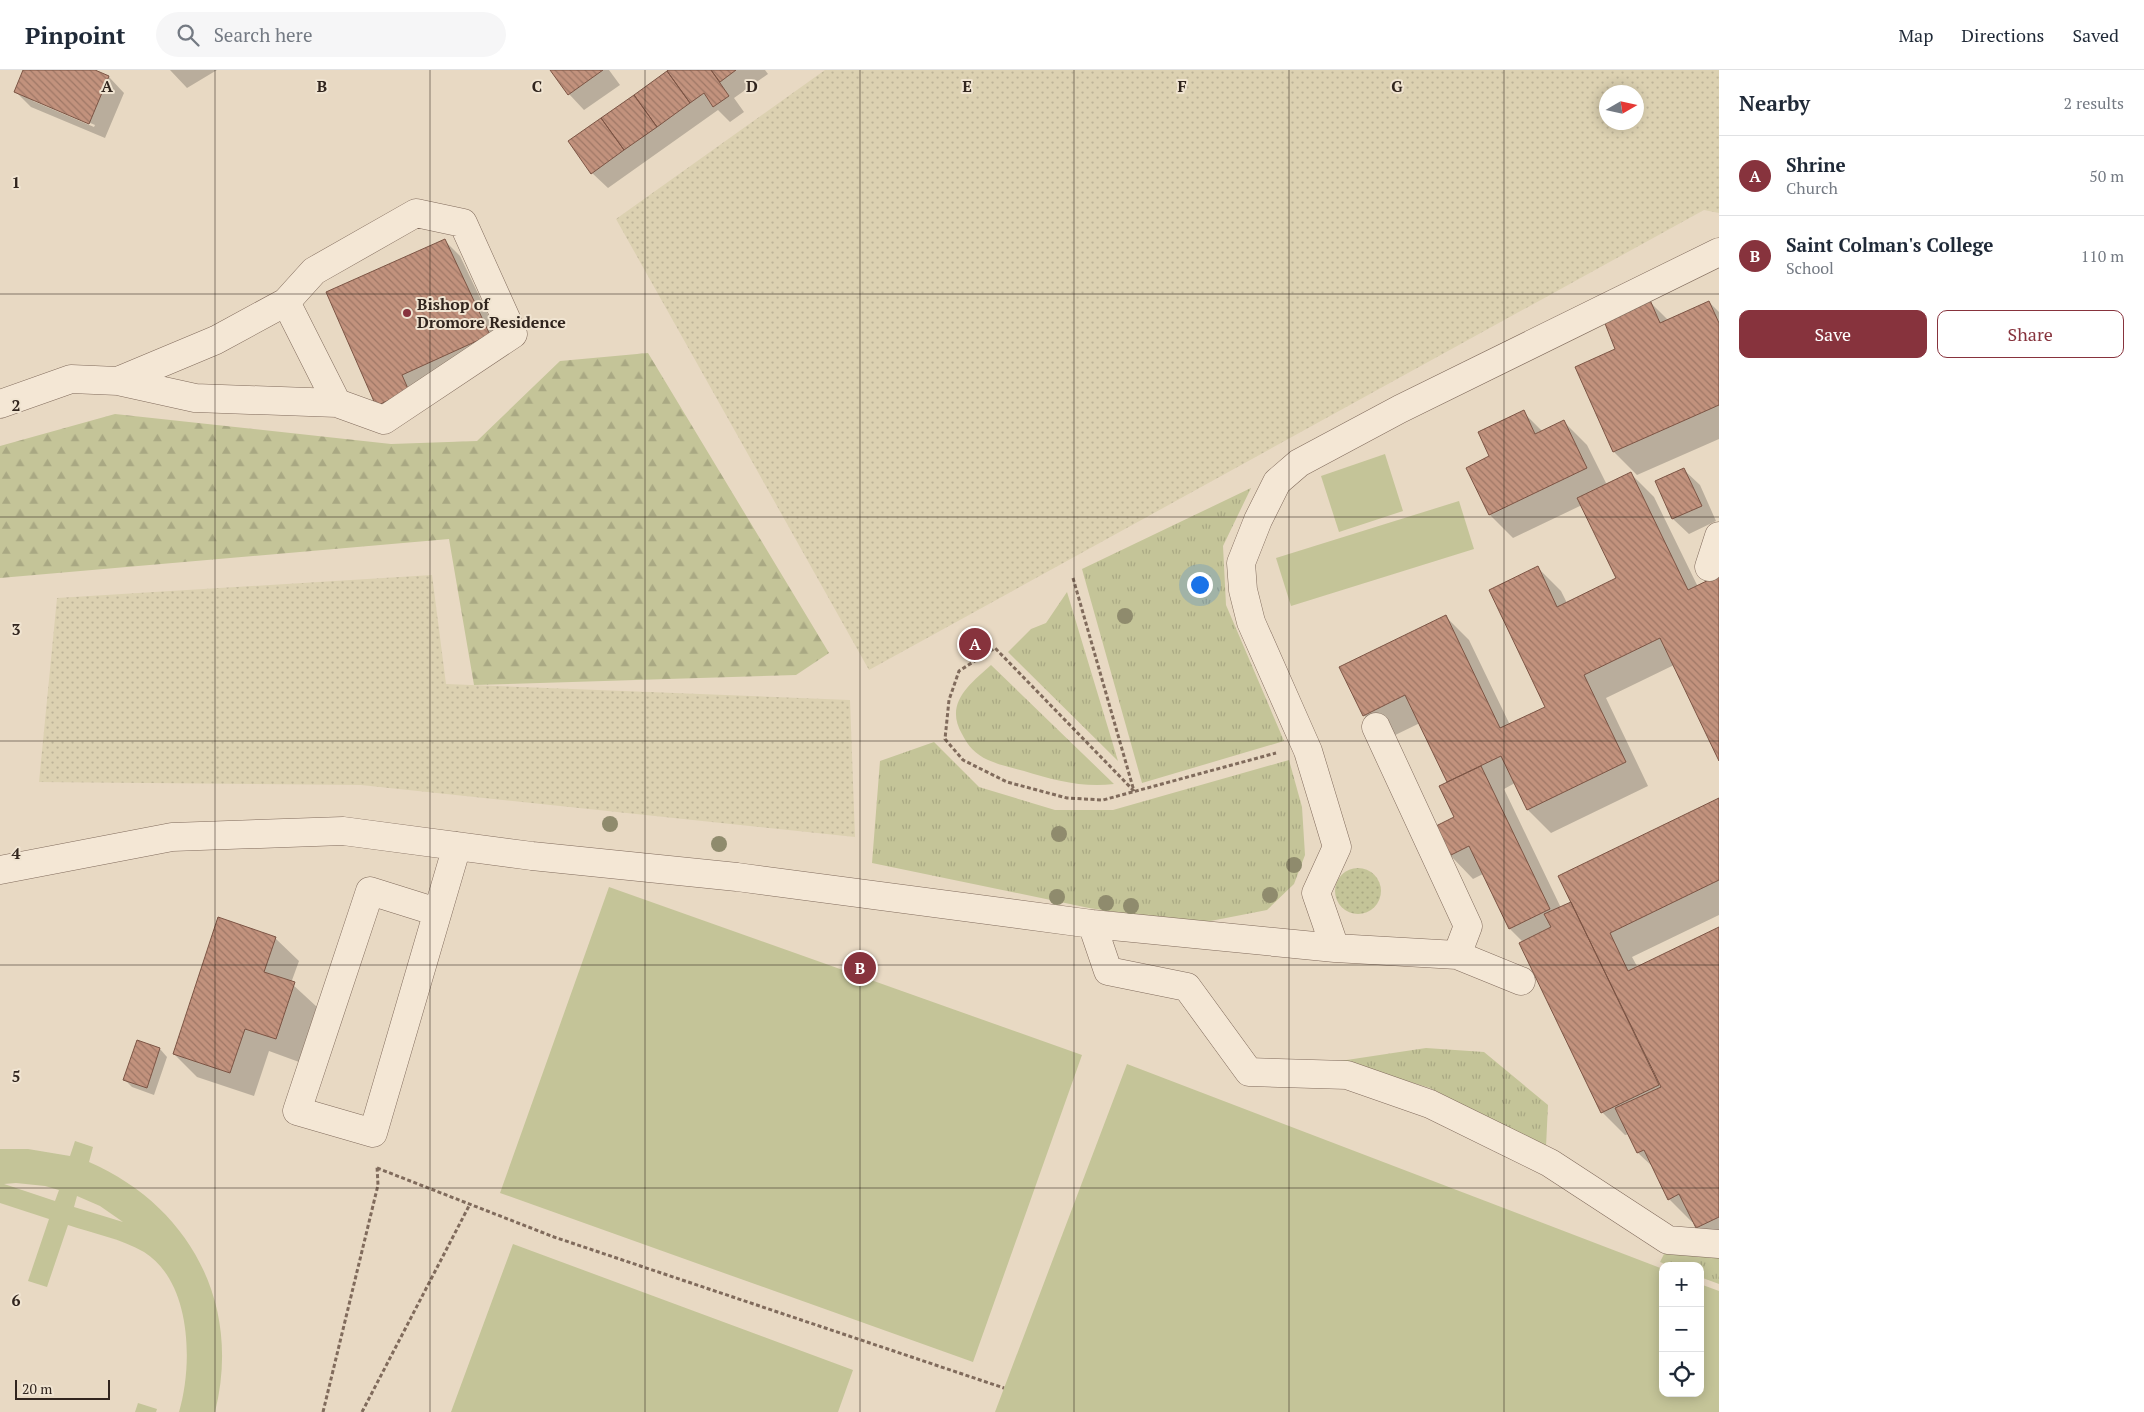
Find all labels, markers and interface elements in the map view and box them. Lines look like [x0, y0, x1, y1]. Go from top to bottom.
search box [156, 12, 506, 57]
text: Pinpoint [25, 19, 126, 51]
icon: search [174, 21, 202, 49]
text: Search here [214, 22, 312, 47]
text: Map [1898, 23, 1933, 47]
text: Directions [1961, 23, 2044, 47]
text: Saved [2072, 23, 2119, 47]
text: A [101, 75, 113, 97]
text: B [317, 75, 327, 97]
text: C [532, 75, 542, 97]
text: D [746, 75, 758, 97]
text: E [962, 75, 972, 97]
text: F [1177, 75, 1187, 97]
text: G [1391, 75, 1403, 97]
north arrow [1599, 85, 1644, 130]
text: Nearby [1739, 89, 1810, 117]
text: 2 results [2064, 92, 2124, 114]
text: Shrine [1786, 152, 1846, 177]
text: A [1749, 165, 1761, 187]
text: 50 m [2089, 165, 2124, 187]
text: 1 [11, 171, 21, 193]
text: Church [1786, 177, 1838, 199]
text: Saint Colman's College [1786, 232, 1993, 257]
text: B [1750, 245, 1760, 267]
text: 110 m [2081, 245, 2124, 267]
text: School [1786, 257, 1834, 279]
place label: Bishop of Dromore Residence [417, 293, 566, 333]
marker: Bishop of Dromore Residence [401, 307, 413, 319]
button: Save [1739, 310, 1927, 358]
button: Share [1937, 310, 2124, 358]
text: 2 [11, 394, 21, 416]
your location [1187, 572, 1213, 598]
text: 3 [11, 618, 21, 640]
pin: A [959, 625, 991, 663]
text: 4 [11, 842, 21, 864]
pin: B [844, 949, 876, 987]
text: 5 [11, 1065, 21, 1087]
map controls [1659, 1262, 1704, 1397]
button: + [1659, 1262, 1704, 1307]
text: 6 [11, 1289, 21, 1311]
button: − [1659, 1307, 1704, 1352]
button: locate [1659, 1352, 1704, 1397]
scale bar [15, 1377, 110, 1400]
text: 20 m [22, 1379, 52, 1398]

